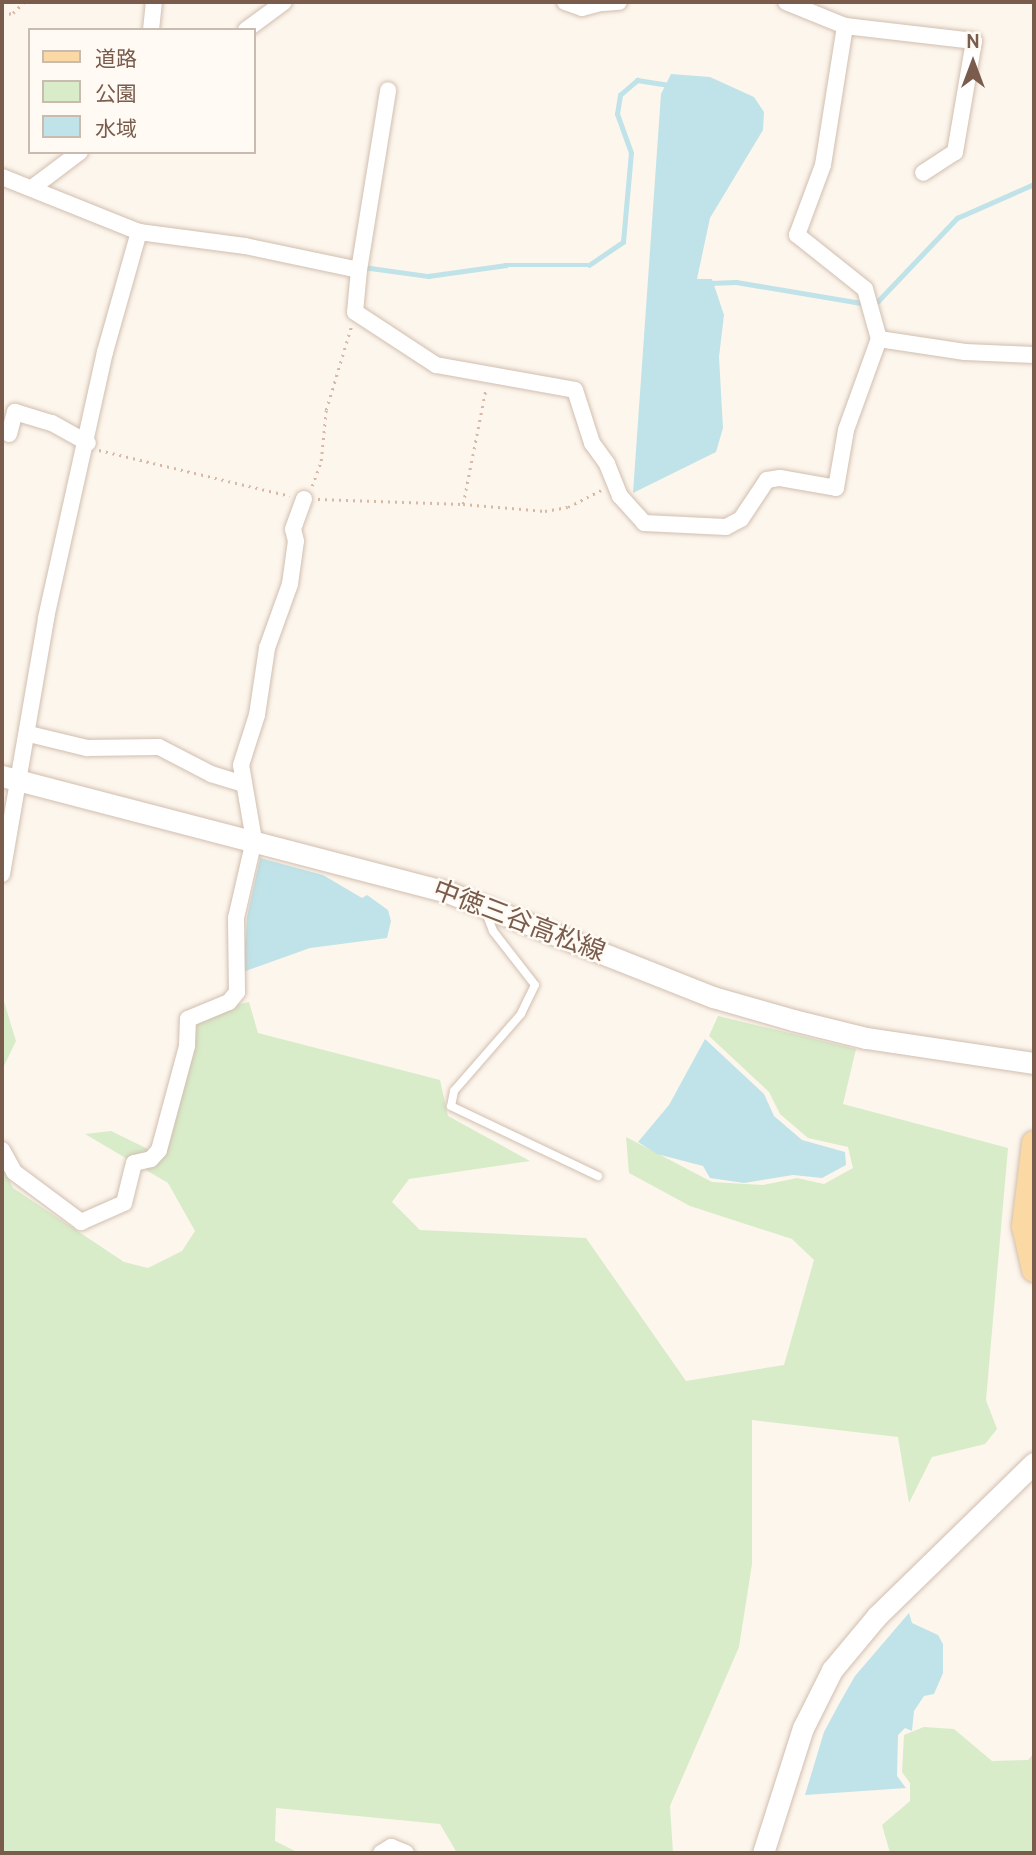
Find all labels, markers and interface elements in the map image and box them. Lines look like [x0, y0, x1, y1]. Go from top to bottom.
legend [28, 28, 256, 154]
north arrow [938, 28, 1008, 98]
text: N [966, 30, 980, 53]
text: 道路 [95, 46, 137, 71]
text: 公園 [95, 81, 137, 106]
text: 水域 [95, 116, 137, 141]
street label: 中徳三谷高松線 [428, 874, 610, 968]

